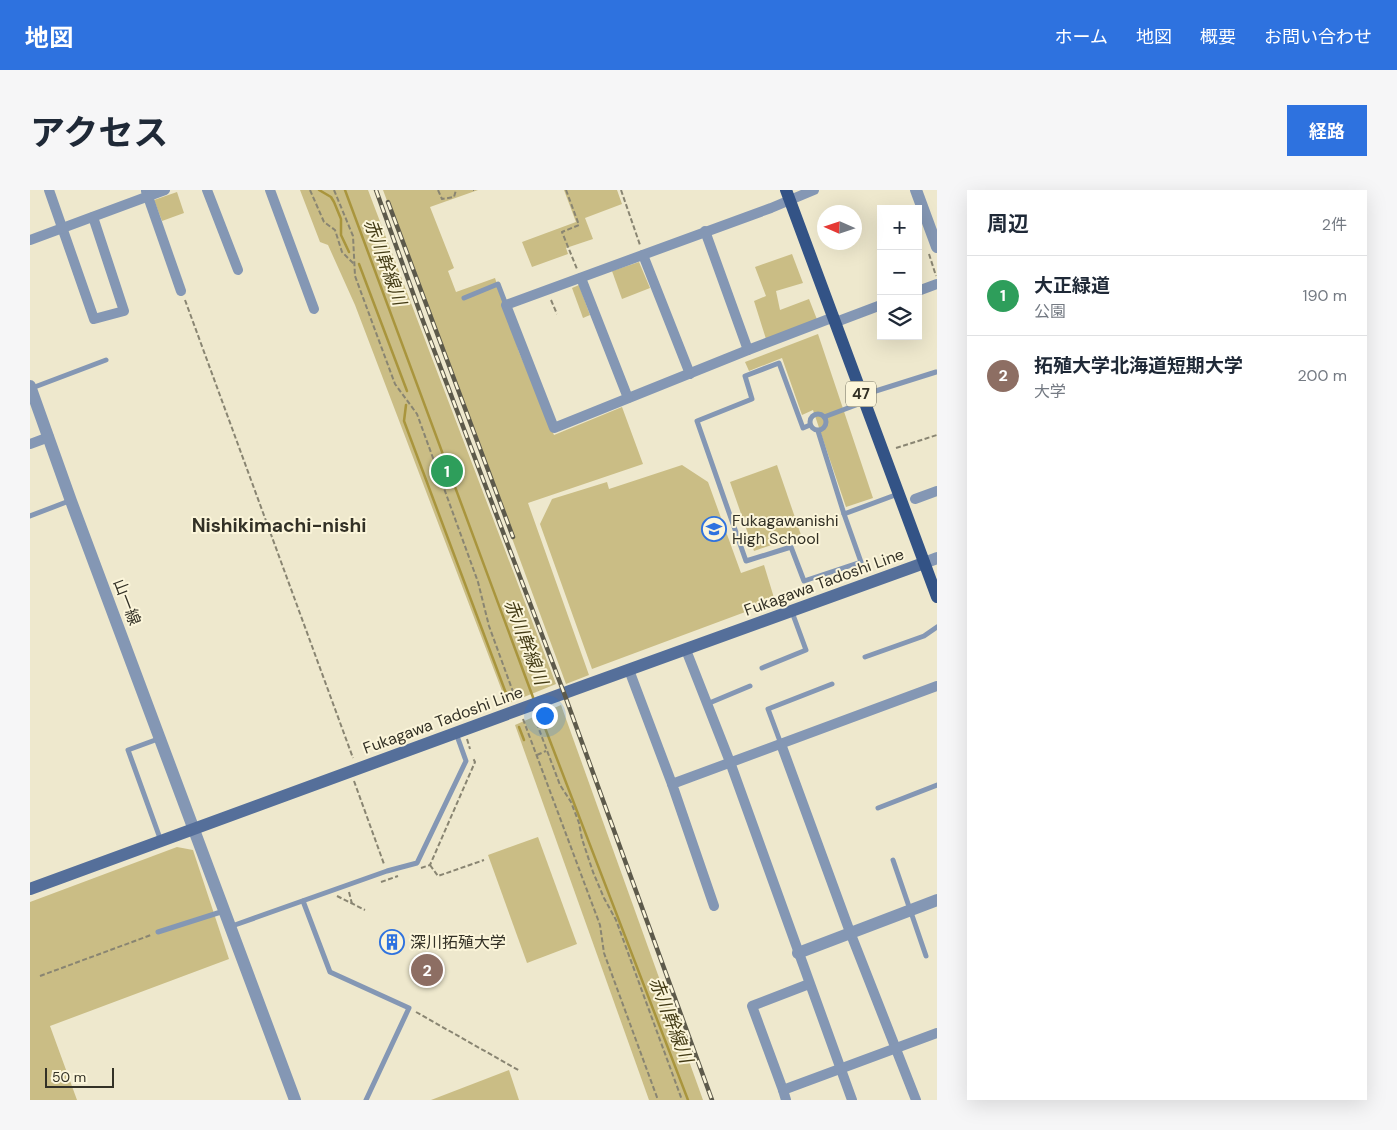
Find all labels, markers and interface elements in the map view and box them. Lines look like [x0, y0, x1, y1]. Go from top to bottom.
text: 地図 [25, 22, 73, 53]
text: ホーム [1055, 25, 1108, 49]
text: 地図 [1136, 25, 1172, 49]
text: 概要 [1200, 25, 1236, 49]
text: お問い合わせ [1264, 25, 1372, 49]
button: 経路 [1287, 105, 1367, 156]
text: アクセス [30, 110, 168, 156]
north arrow [817, 205, 862, 250]
map controls [877, 205, 922, 340]
button: + [877, 205, 922, 250]
text: 周辺 [987, 210, 1029, 238]
text: 2件 [1322, 214, 1347, 235]
water label: 赤川幹線川 [358, 216, 412, 310]
button: − [877, 250, 922, 295]
text: 大正緑道 [1034, 273, 1110, 298]
text: 1 [1000, 285, 1006, 306]
text: 190 m [1303, 285, 1347, 306]
button: layers [877, 295, 922, 340]
text: 公園 [1034, 301, 1066, 322]
text: 拓殖大学北海道短期大学 [1034, 353, 1243, 378]
text: 2 [998, 365, 1008, 386]
text: 200 m [1298, 365, 1347, 386]
text: 大学 [1034, 381, 1066, 402]
road number: 47 [846, 382, 876, 406]
pin: 1 [431, 452, 463, 490]
place label: Fukagawanishi High School [732, 510, 839, 549]
district label: Nishikimachi-nishi [192, 513, 366, 538]
school or university icon: Fukagawanishi High School [701, 516, 727, 542]
street label: Fukagawa Tadoshi Line [741, 543, 907, 621]
street label: 山一線 [109, 576, 145, 628]
water label: 赤川幹線川 [499, 596, 554, 690]
street label: Fukagawa Tadoshi Line [360, 681, 526, 759]
your location [532, 703, 558, 729]
building icon: 深川拓殖大学 [379, 929, 405, 955]
place label: 深川拓殖大学 [410, 932, 506, 953]
pin: 2 [411, 951, 443, 989]
water label: 赤川幹線川 [644, 974, 699, 1068]
scale bar [45, 1065, 114, 1088]
text: 50 m [52, 1068, 86, 1086]

